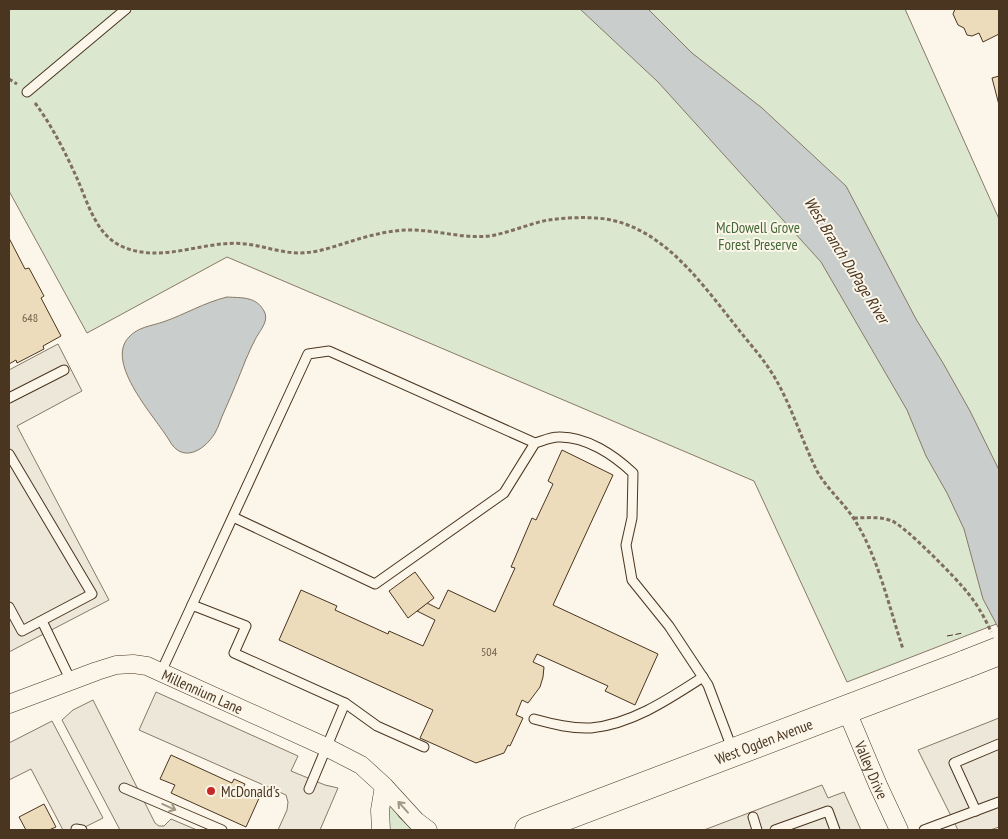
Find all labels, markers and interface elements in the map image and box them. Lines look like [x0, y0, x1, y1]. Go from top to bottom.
water label: West Branch DuPage River [800, 193, 895, 329]
park label: McDowell Grove Forest Preserve [716, 218, 800, 254]
house number: 648 [22, 310, 38, 325]
house number: 504 [481, 644, 498, 659]
street label: Millennium Lane [159, 665, 246, 718]
street label: West Ogden Avenue [712, 714, 815, 768]
street label: Valley Drive [851, 737, 893, 802]
place label: McDonald's [221, 782, 280, 801]
marker: McDonald's [205, 785, 217, 797]
one-way arrow [397, 800, 409, 813]
one-way arrow [161, 803, 176, 813]

